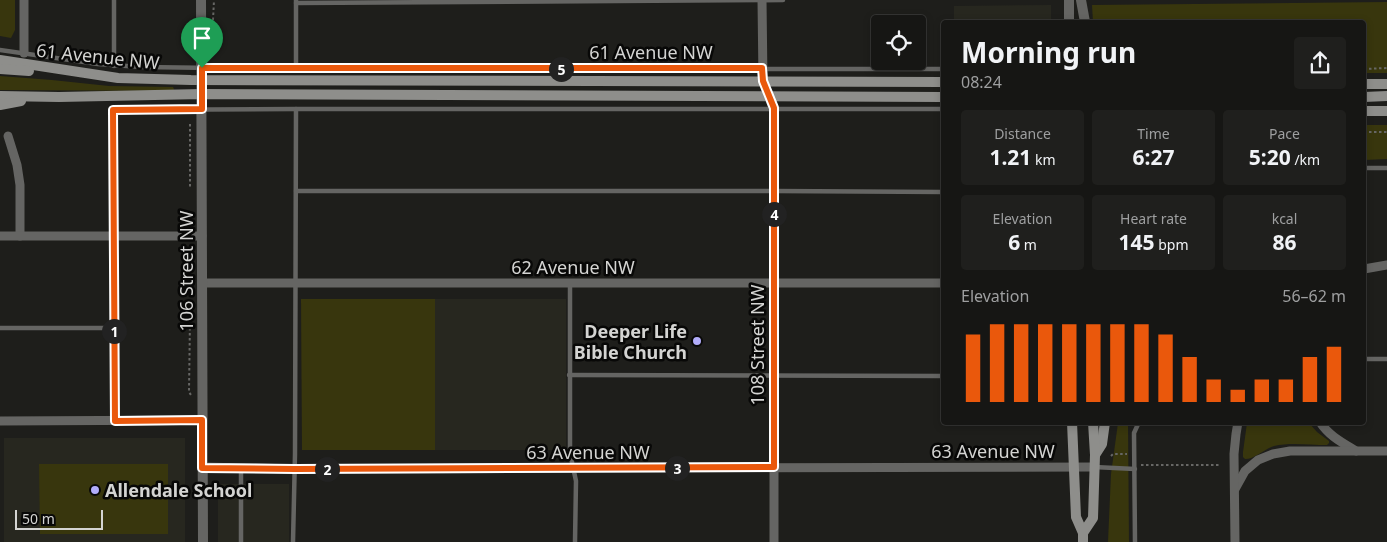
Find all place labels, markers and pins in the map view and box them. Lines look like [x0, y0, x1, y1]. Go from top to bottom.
pin [181, 17, 223, 68]
pin: 5 [548, 56, 574, 82]
pin: 4 [762, 202, 786, 226]
pin: 1 [102, 318, 126, 344]
place label: Deeper Life Bible Church [574, 319, 687, 364]
marker: Deeper Life Bible Church [691, 335, 703, 347]
pin: 2 [314, 456, 340, 482]
pin: 3 [664, 456, 690, 480]
place label: Allendale School [105, 478, 252, 502]
marker: Allendale School [89, 484, 101, 496]

